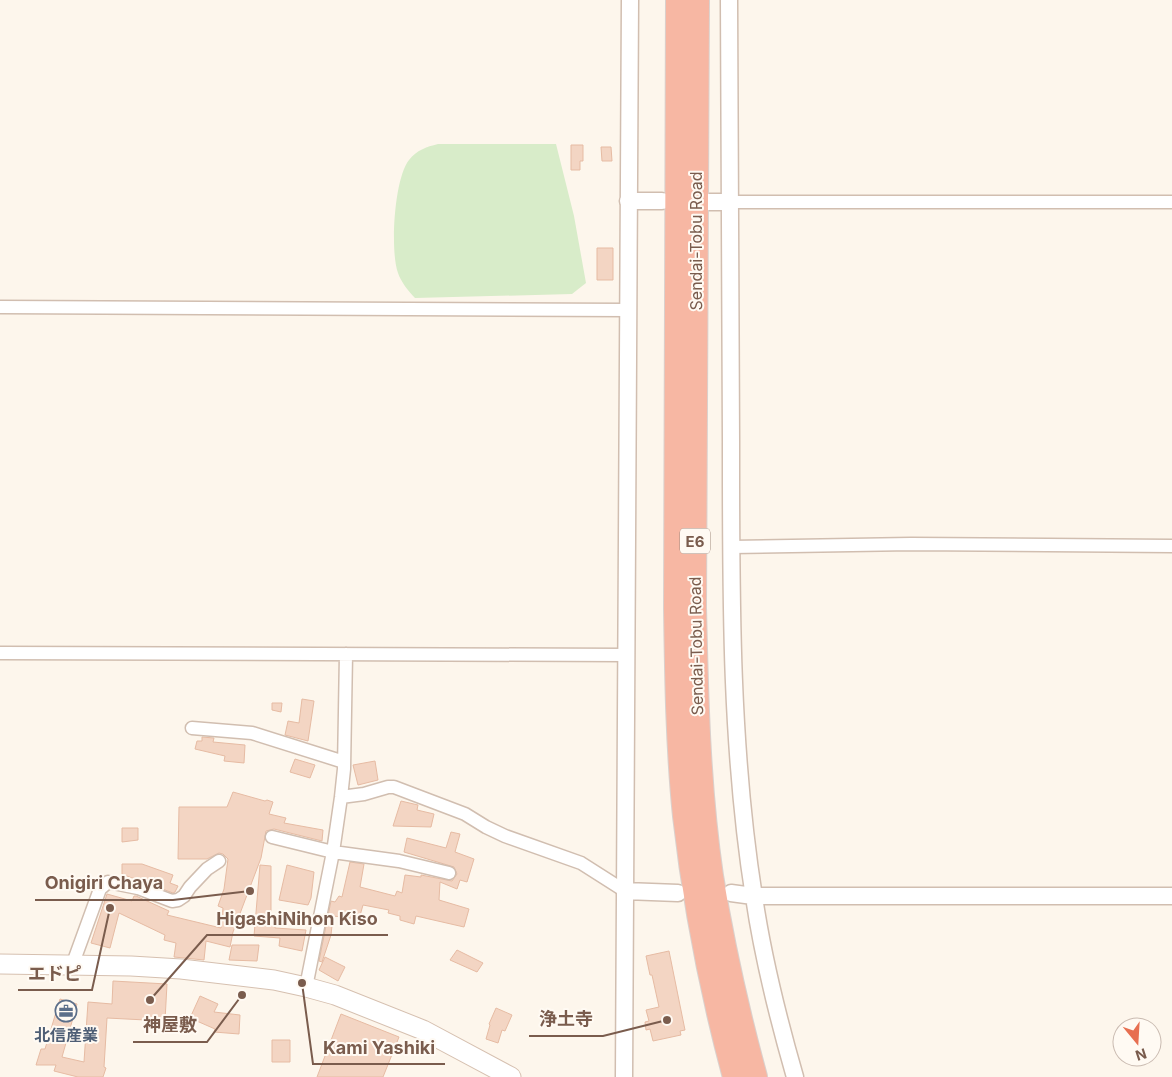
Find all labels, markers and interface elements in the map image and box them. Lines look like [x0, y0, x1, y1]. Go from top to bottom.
street label: Sendai-Tobu Road [686, 172, 706, 310]
road number: E6 [680, 528, 710, 554]
street label: Sendai-Tobu Road [685, 576, 707, 716]
callout: Onigiri Chaya [35, 867, 173, 900]
text: Onigiri Chaya [45, 872, 163, 893]
callout: HigashiNihon Kiso [207, 902, 388, 935]
text: HigashiNihon Kiso [216, 908, 378, 929]
callout: エドピ [18, 957, 92, 990]
text: エドピ [28, 963, 82, 984]
office icon: 北信産業 [54, 999, 78, 1023]
callout: 浄土寺 [529, 1003, 603, 1036]
text: 浄土寺 [539, 1008, 593, 1029]
callout: 神屋敷 [133, 1009, 207, 1042]
text: 神屋敷 [143, 1014, 197, 1035]
north arrow [1112, 1017, 1162, 1067]
place label: 北信産業 [34, 1025, 98, 1045]
callout: Kami Yashiki [313, 1031, 445, 1064]
text: Kami Yashiki [323, 1037, 435, 1058]
text: N [1133, 1045, 1149, 1065]

